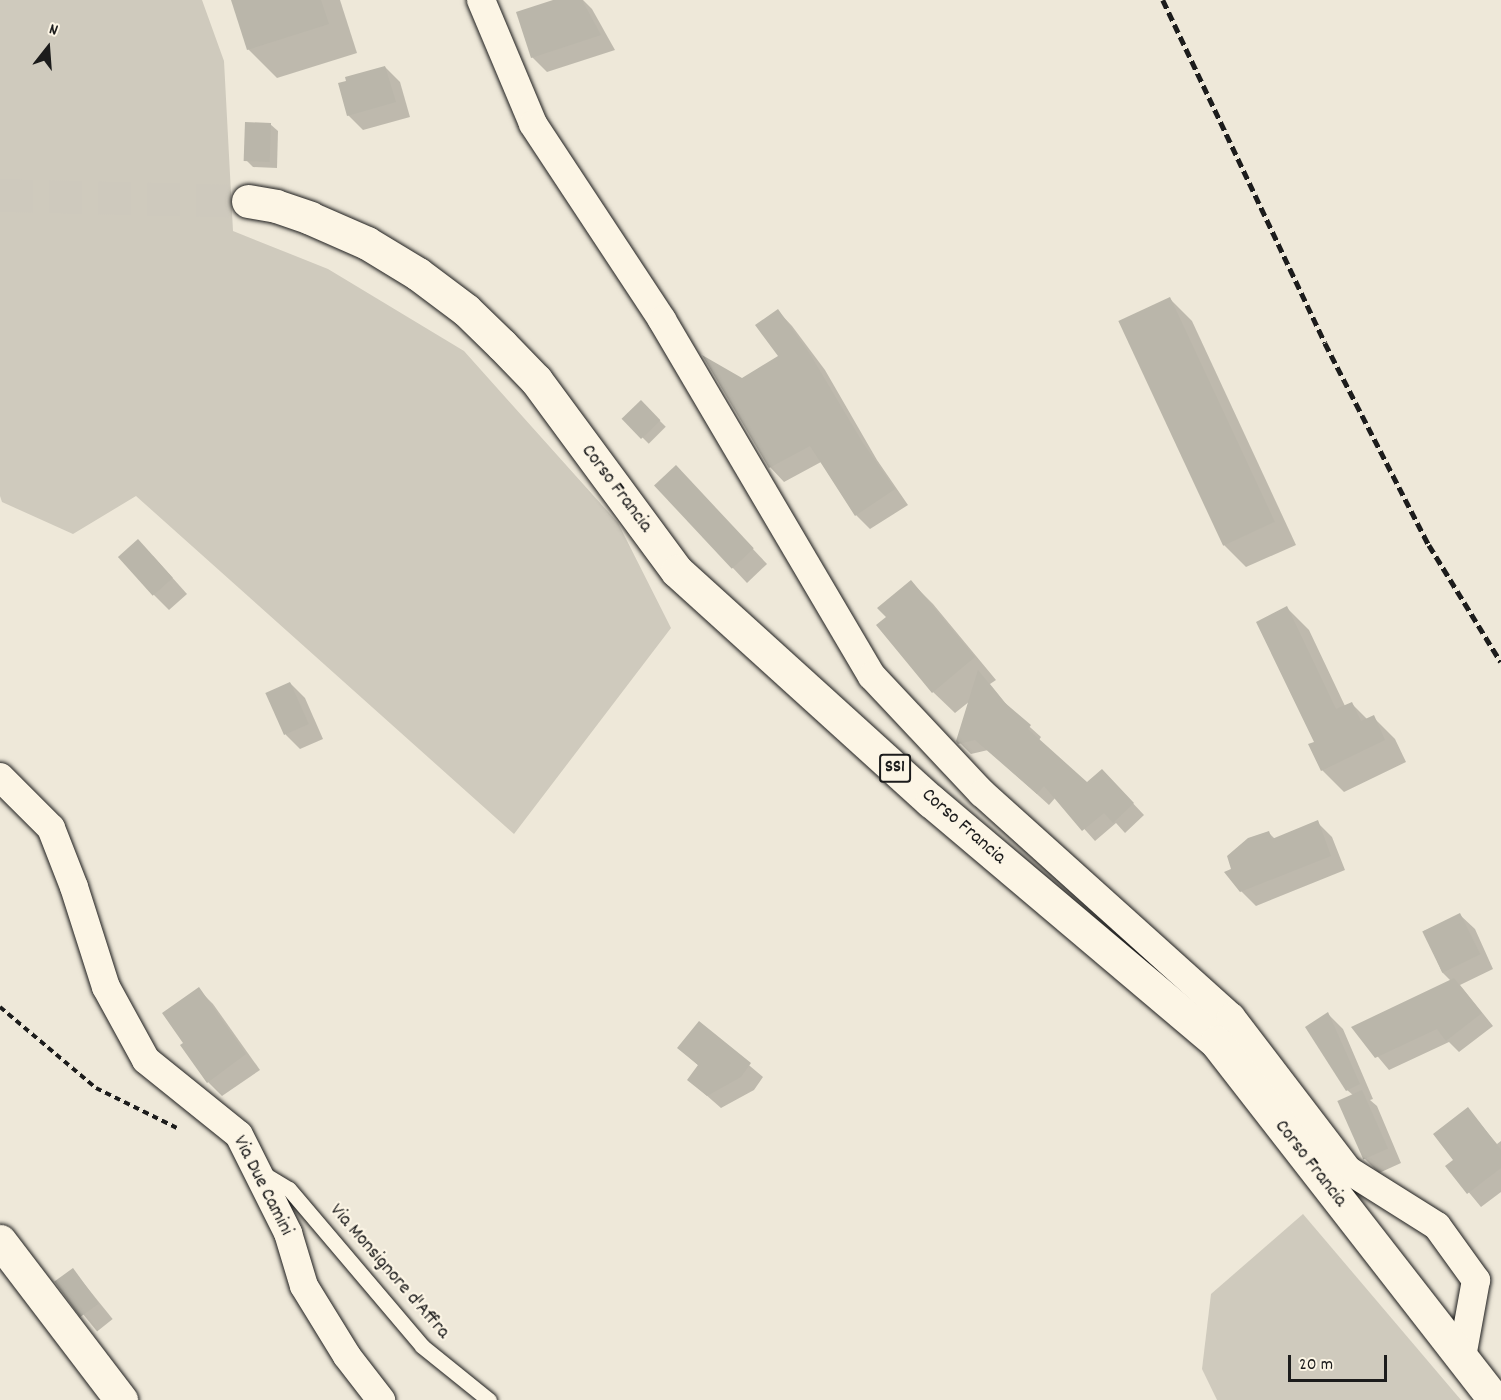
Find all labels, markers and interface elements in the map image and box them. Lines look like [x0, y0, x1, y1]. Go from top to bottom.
north arrow [18, 18, 78, 78]
text: N [46, 18, 61, 42]
street label: Corso Francia [575, 440, 657, 538]
road number: SS1 [878, 753, 912, 783]
street label: Corso Francia [916, 784, 1010, 870]
street label: Corso Francia [1268, 1116, 1352, 1212]
street label: Via Due Camini [227, 1132, 297, 1240]
street label: Via Monsignore d'Affra [324, 1199, 454, 1345]
scale bar [1291, 1343, 1390, 1381]
text: 20 m [1299, 1353, 1333, 1378]

